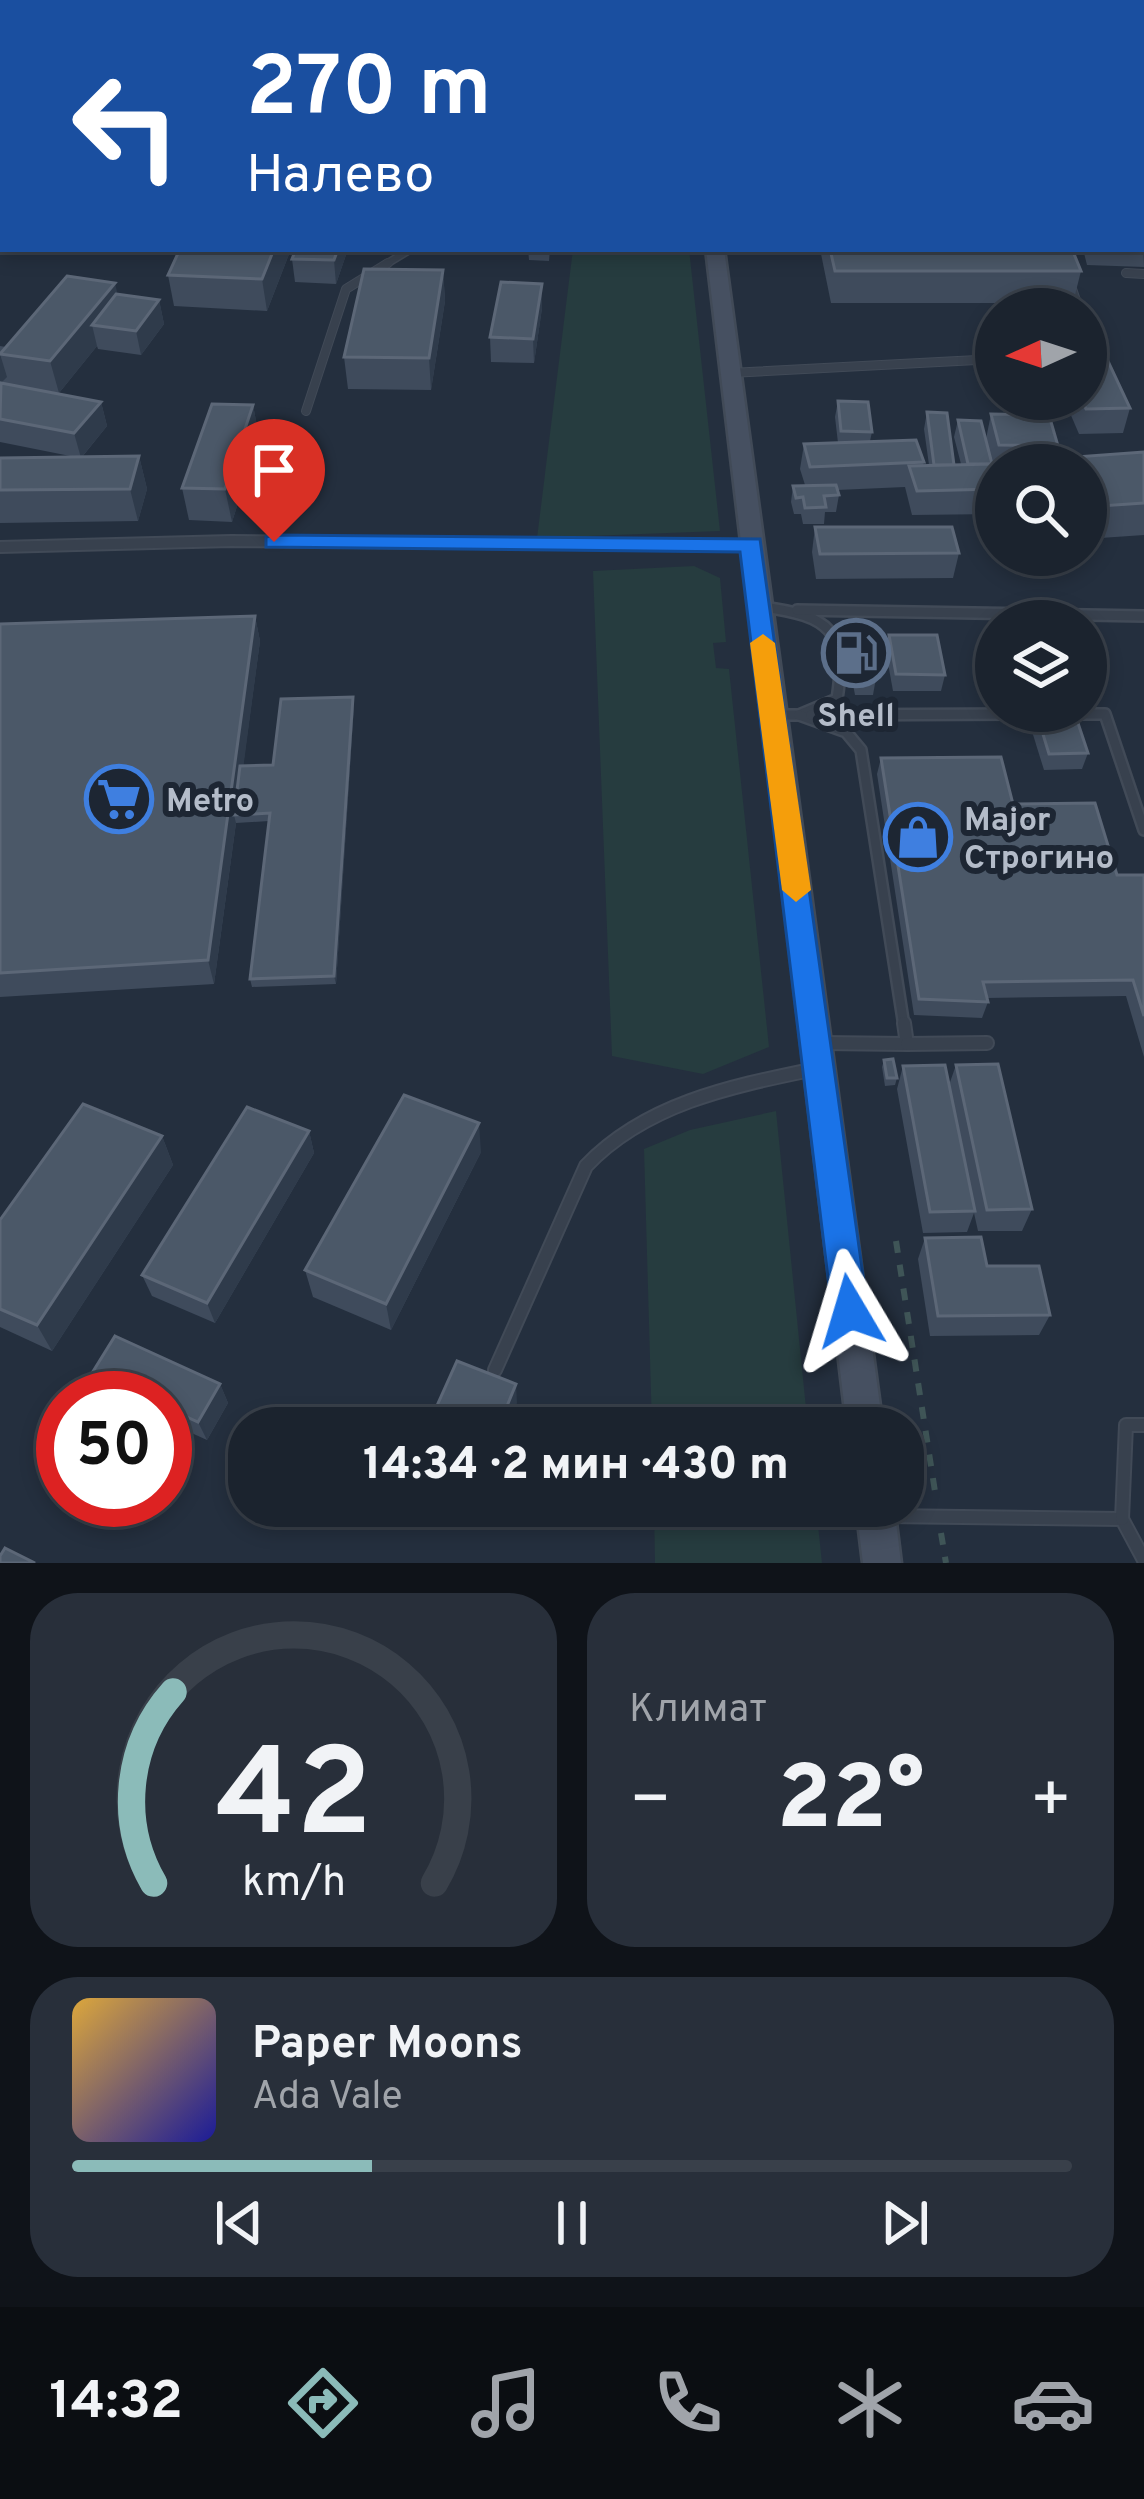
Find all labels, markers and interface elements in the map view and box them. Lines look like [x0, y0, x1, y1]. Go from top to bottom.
text: 270 m [246, 39, 492, 145]
icon: left [48, 48, 204, 204]
text: Налево [246, 143, 434, 212]
north arrow [975, 288, 1107, 420]
map controls [975, 288, 1107, 732]
pin [223, 419, 325, 542]
icon: arrive [241, 437, 307, 503]
button: search [975, 444, 1107, 576]
button: layers [975, 600, 1107, 732]
fuel station icon: Shell [821, 618, 891, 688]
place label: Shell [817, 697, 895, 739]
supermarket icon: Metro [84, 764, 154, 834]
place label: Metro [166, 782, 254, 824]
place label: Major Строгино [964, 801, 1114, 881]
shop icon: Major Строгино [883, 802, 953, 872]
position arrow [787, 1248, 913, 1374]
speed limit sign: 50 [36, 1371, 192, 1527]
text: 14:34 · 2 мин · 430 m [363, 1438, 789, 1495]
text: Климат [629, 1687, 767, 1736]
text: 42 [215, 1722, 372, 1880]
text: 22° [777, 1747, 924, 1860]
text: − [629, 1762, 672, 1845]
text: + [1029, 1762, 1072, 1845]
text: km/h [241, 1857, 346, 1911]
text: Paper Moons [252, 2017, 523, 2074]
text: Ada Vale [252, 2074, 403, 2123]
icon: previous [206, 2190, 272, 2256]
icon: pause [539, 2190, 605, 2256]
icon: next [872, 2190, 938, 2256]
icon: directions [281, 2361, 365, 2445]
icon: music [464, 2361, 548, 2445]
icon: phone [646, 2361, 730, 2445]
icon: climate [828, 2361, 912, 2445]
icon: car [1011, 2361, 1095, 2445]
text: 14:32 [49, 2369, 183, 2438]

